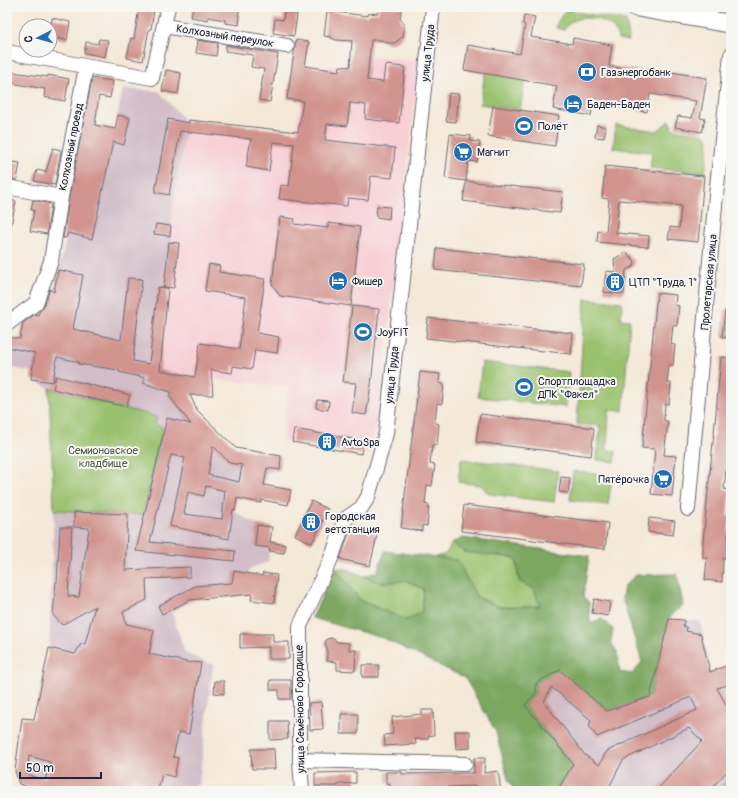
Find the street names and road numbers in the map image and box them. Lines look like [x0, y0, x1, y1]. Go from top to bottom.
street label: Колхозный переулок [175, 22, 275, 50]
street label: улица Труда [418, 24, 437, 83]
street label: Колхозный проезд [56, 102, 86, 192]
street label: Пролетарская улица [698, 234, 720, 330]
street label: улица Труда [382, 346, 401, 405]
street label: улица Семёново Городище [292, 644, 308, 774]

